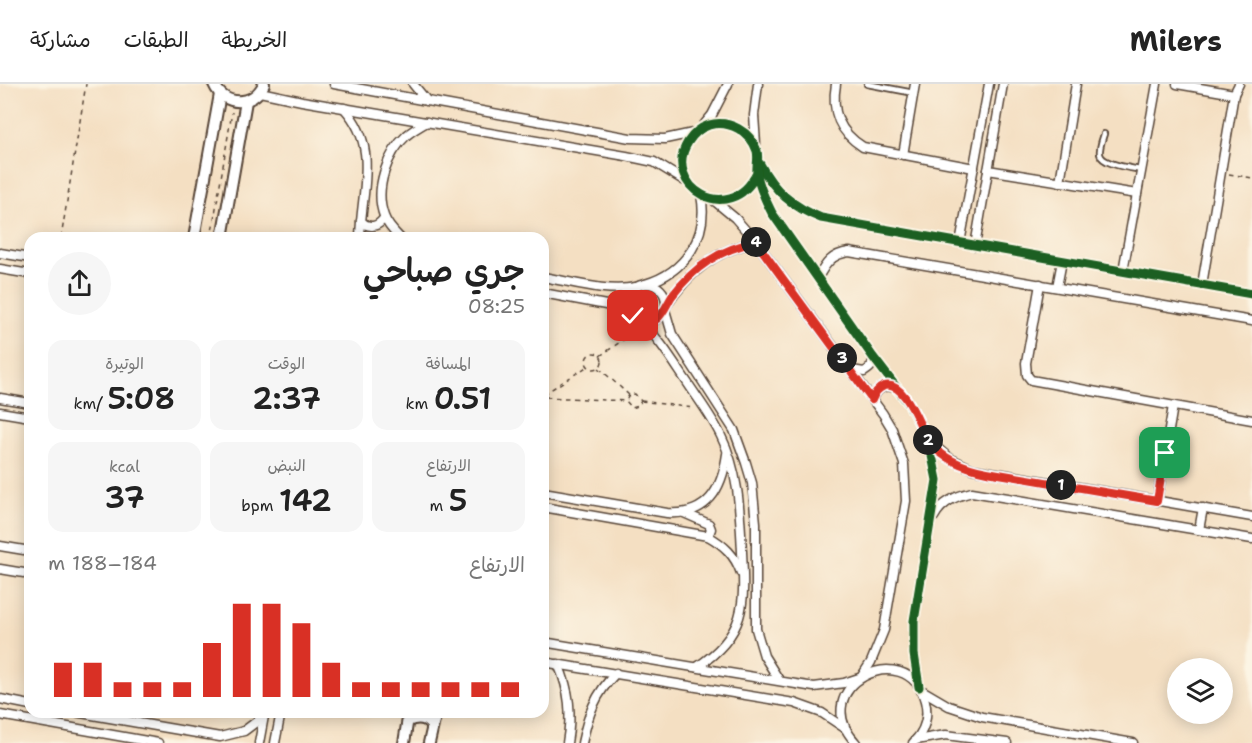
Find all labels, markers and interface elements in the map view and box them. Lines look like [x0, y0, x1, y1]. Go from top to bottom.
text: Milers [1130, 22, 1222, 60]
text: مشاركة [30, 26, 91, 54]
text: الطبقات [124, 26, 189, 54]
text: الخريطة [222, 26, 287, 54]
pin: 4 [741, 227, 771, 257]
text: 4 [750, 231, 762, 252]
text: جري صباحي [363, 248, 525, 293]
button: share [48, 252, 111, 315]
pin [607, 290, 658, 341]
text: 08:25 [468, 293, 525, 319]
icon: check [616, 299, 649, 332]
pin: 3 [827, 343, 857, 373]
text: 3 [836, 347, 848, 368]
text: الوتيرة [105, 353, 144, 374]
text: الوقت [268, 353, 305, 374]
text: المسافة [426, 353, 471, 374]
text: 5:08 [107, 378, 175, 419]
text: 2:37 [252, 378, 321, 419]
text: 0.51 [434, 378, 491, 419]
text: /km [74, 393, 107, 414]
text: km [406, 393, 434, 414]
pin: 2 [913, 425, 943, 455]
pin [1139, 427, 1190, 478]
text: 2 [922, 429, 934, 450]
icon: arrive [1148, 436, 1181, 469]
text: النبض [267, 455, 306, 476]
text: الارتفاع [426, 455, 471, 476]
text: kcal [109, 456, 140, 477]
pin: 1 [1046, 470, 1076, 500]
text: 1 [1057, 474, 1065, 495]
text: 37 [104, 477, 145, 518]
text: 142 [279, 480, 332, 521]
text: 5 [449, 480, 467, 521]
text: bpm [241, 495, 279, 516]
text: m [430, 495, 449, 516]
text: 184–188 m [48, 550, 157, 576]
text: الارتفاع [469, 552, 525, 578]
map controls [1167, 658, 1233, 724]
button: layers [1167, 658, 1233, 724]

